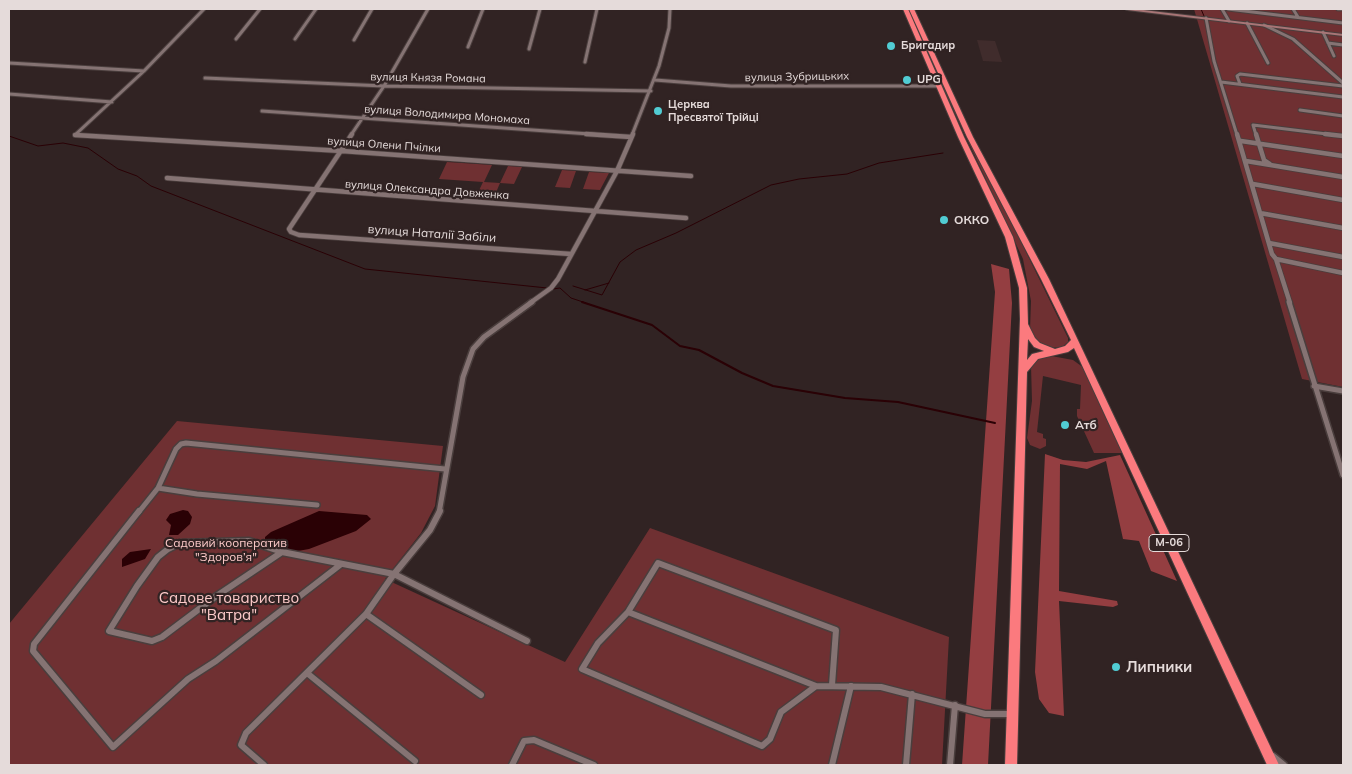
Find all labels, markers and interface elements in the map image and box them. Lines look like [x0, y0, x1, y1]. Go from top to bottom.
place label: Бригадир [901, 39, 955, 53]
marker: Бригадир [885, 40, 897, 52]
street label: вулиця Зубрицьких [745, 69, 849, 85]
street label: вулиця Князя Романа [370, 70, 486, 86]
place label: UPG [917, 73, 941, 87]
marker: UPG [901, 74, 913, 86]
place label: Церква Пресвятої Трійці [668, 98, 759, 124]
street label: вулиця Володимира Мономаха [364, 103, 530, 127]
marker: Церква Пресвятої Трійці [652, 105, 664, 117]
street label: вулиця Олени Пчілки [327, 134, 441, 156]
street label: вулиця Олександра Довженка [344, 178, 510, 202]
place label: ОККО [954, 213, 989, 227]
marker: ОККО [938, 214, 950, 226]
street label: вулиця Наталії Забіли [367, 222, 497, 246]
place label: Атб [1075, 418, 1097, 432]
marker: Атб [1059, 419, 1071, 431]
road number: М-06 [1149, 534, 1189, 552]
park label: Садовий кооператив "Здоров’я" [165, 536, 287, 564]
park label: Садове товариство "Ватра" [159, 589, 299, 624]
place label: Липники [1126, 658, 1192, 676]
marker: Липники [1110, 661, 1122, 673]

